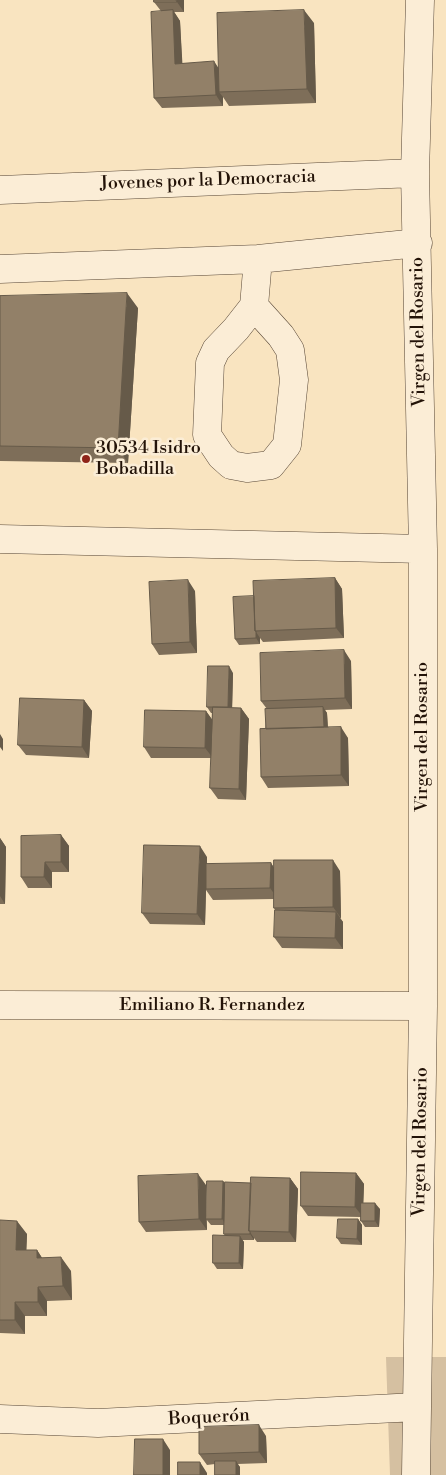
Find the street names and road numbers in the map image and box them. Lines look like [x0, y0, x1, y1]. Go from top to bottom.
street label: Jovenes por la Democracia [100, 166, 316, 196]
street label: Virgen del Rosario [407, 257, 431, 407]
street label: Virgen del Rosario [412, 662, 434, 812]
street label: Emiliano R. Fernandez [119, 995, 305, 1017]
street label: Virgen del Rosario [409, 1067, 433, 1217]
street label: Boquerón [168, 1405, 250, 1431]

